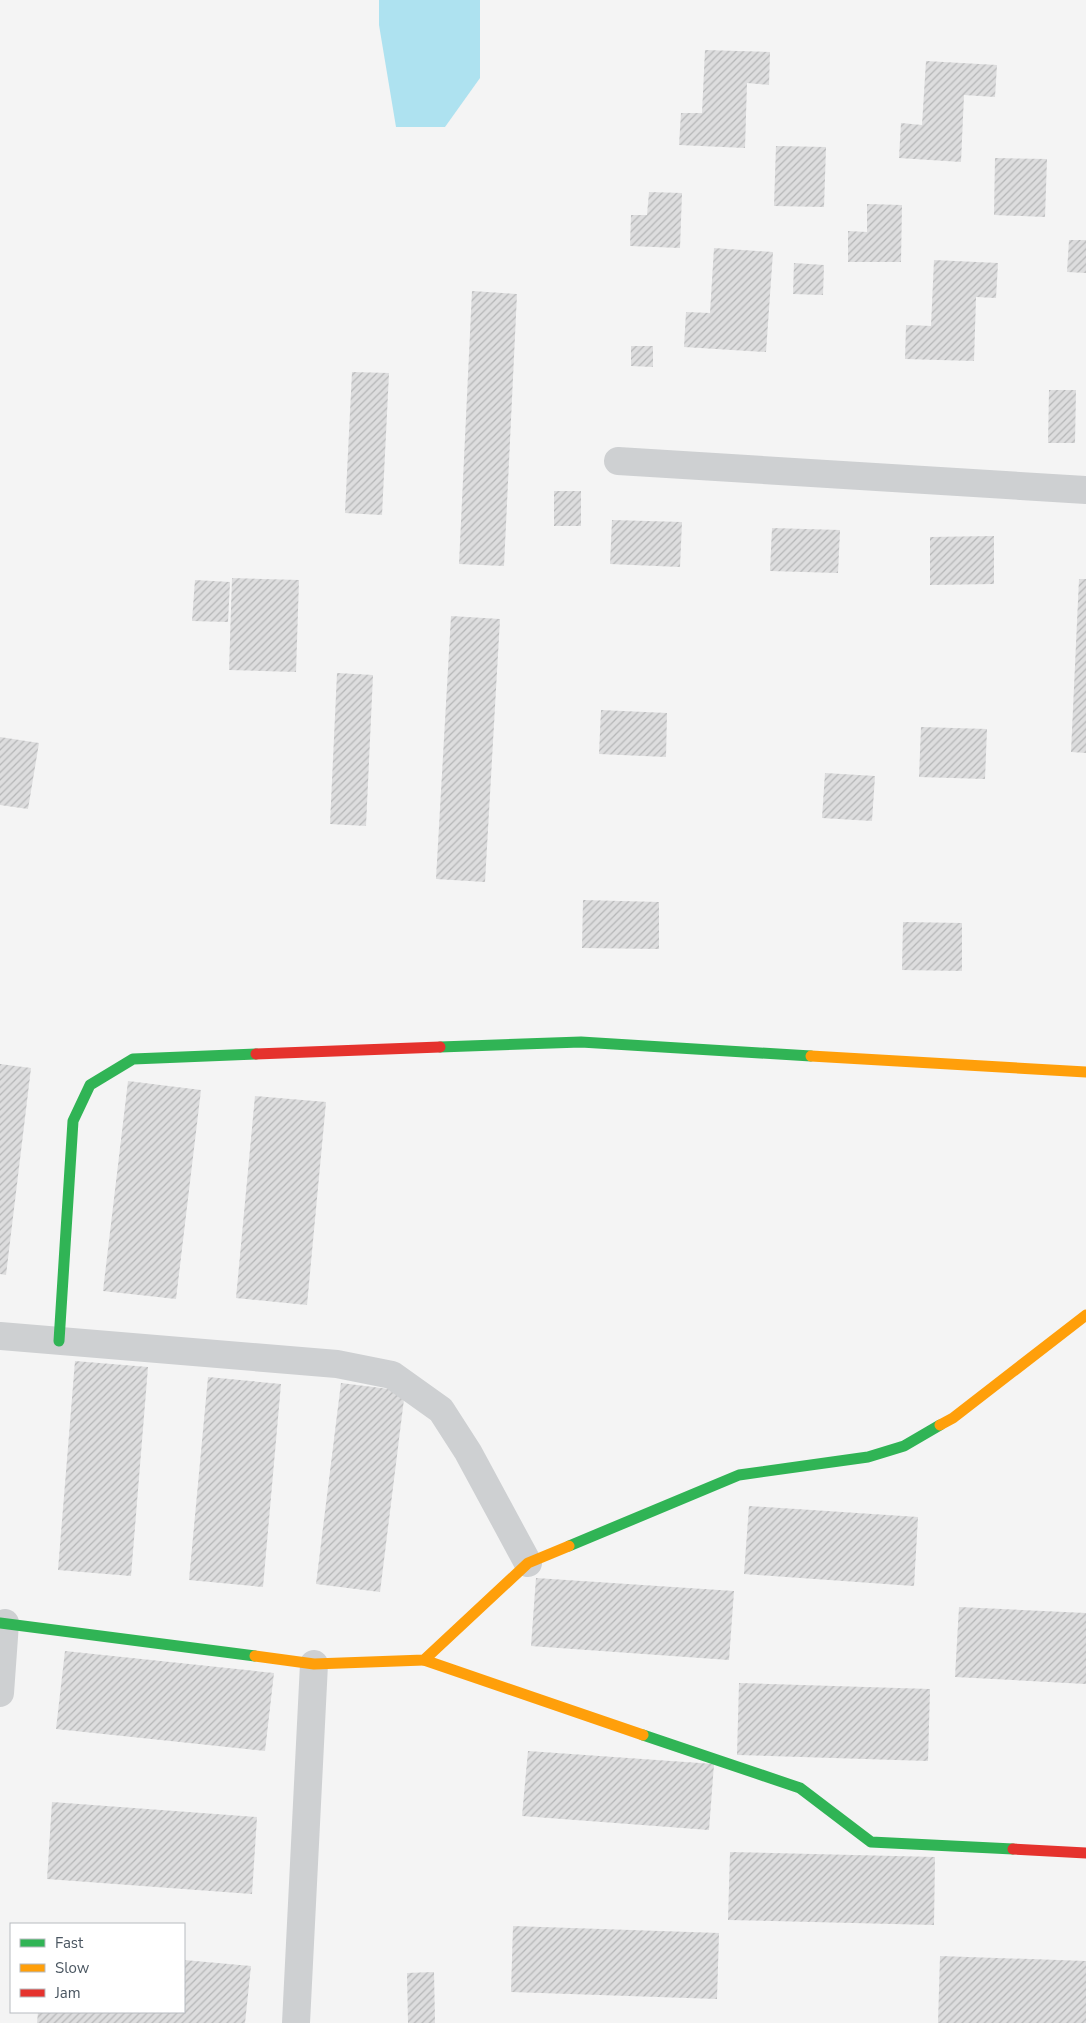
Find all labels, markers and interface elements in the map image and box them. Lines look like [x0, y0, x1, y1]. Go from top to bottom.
legend [10, 1923, 185, 2013]
text: Fast [55, 1933, 84, 1953]
text: Slow [55, 1958, 90, 1978]
text: Jam [54, 1983, 81, 2003]

